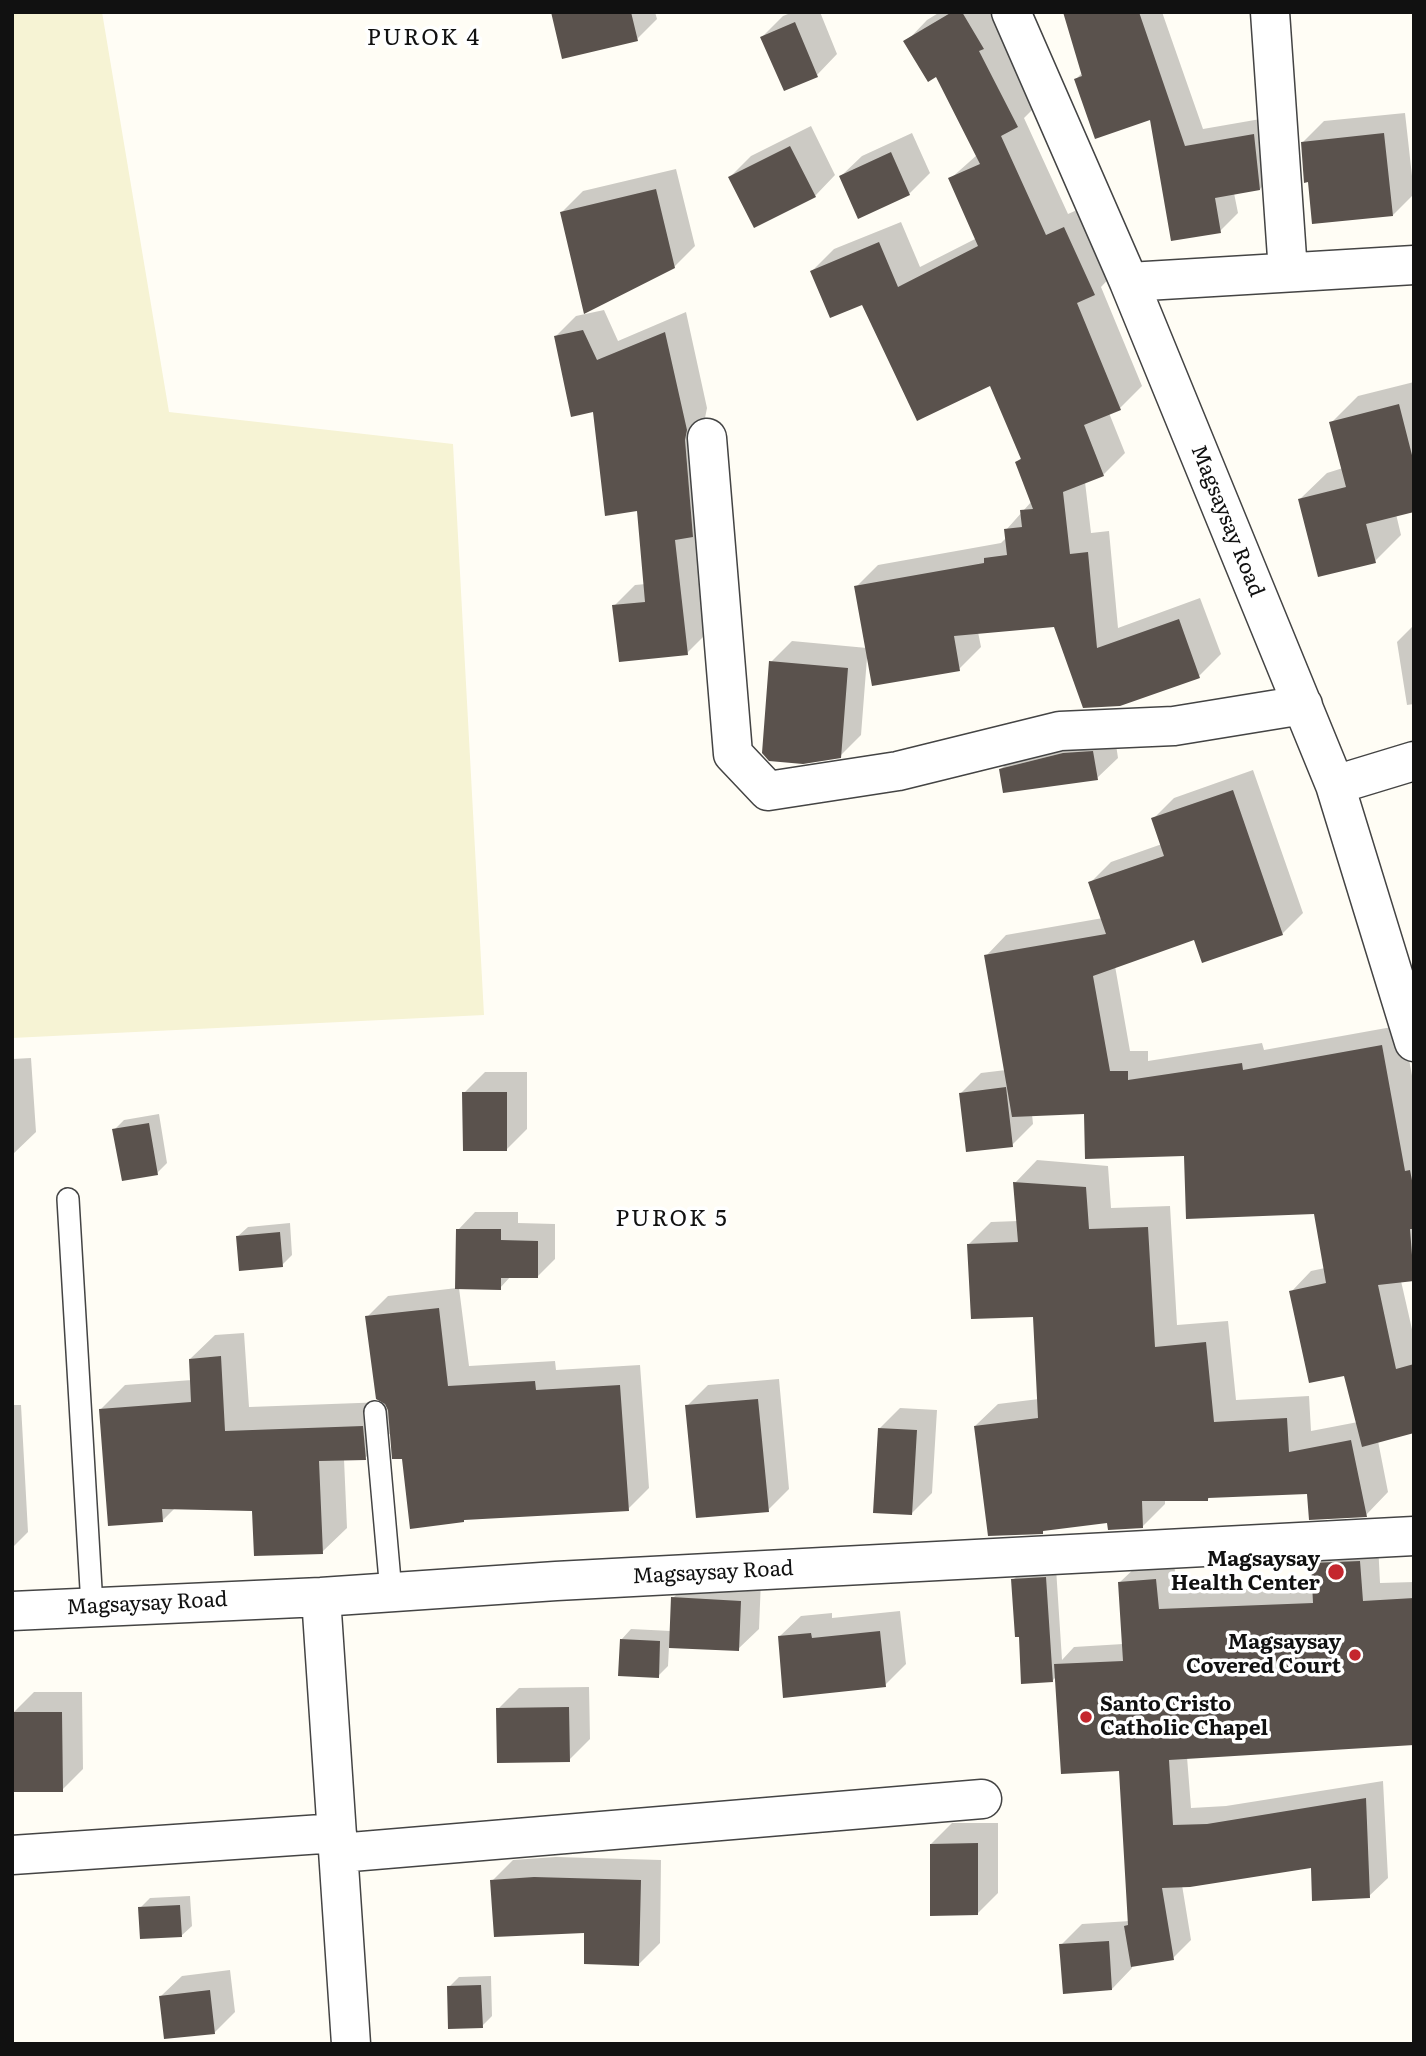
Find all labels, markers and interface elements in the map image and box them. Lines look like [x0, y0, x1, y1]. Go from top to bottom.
district label: PUROK 4 [368, 24, 480, 52]
street label: Magsaysay Road [1185, 441, 1269, 601]
district label: PUROK 5 [616, 1205, 728, 1233]
place label: Magsaysay Health Center [1171, 1547, 1320, 1597]
street label: Magsaysay Road [632, 1556, 794, 1590]
marker: Magsaysay Health Center [1326, 1562, 1346, 1582]
street label: Magsaysay Road [66, 1587, 228, 1621]
place label: Magsaysay Covered Court [1186, 1630, 1341, 1680]
marker: Magsaysay Covered Court [1347, 1647, 1363, 1663]
place label: Santo Cristo Catholic Chapel [1100, 1692, 1268, 1742]
marker: Santo Cristo Catholic Chapel [1078, 1709, 1094, 1725]

